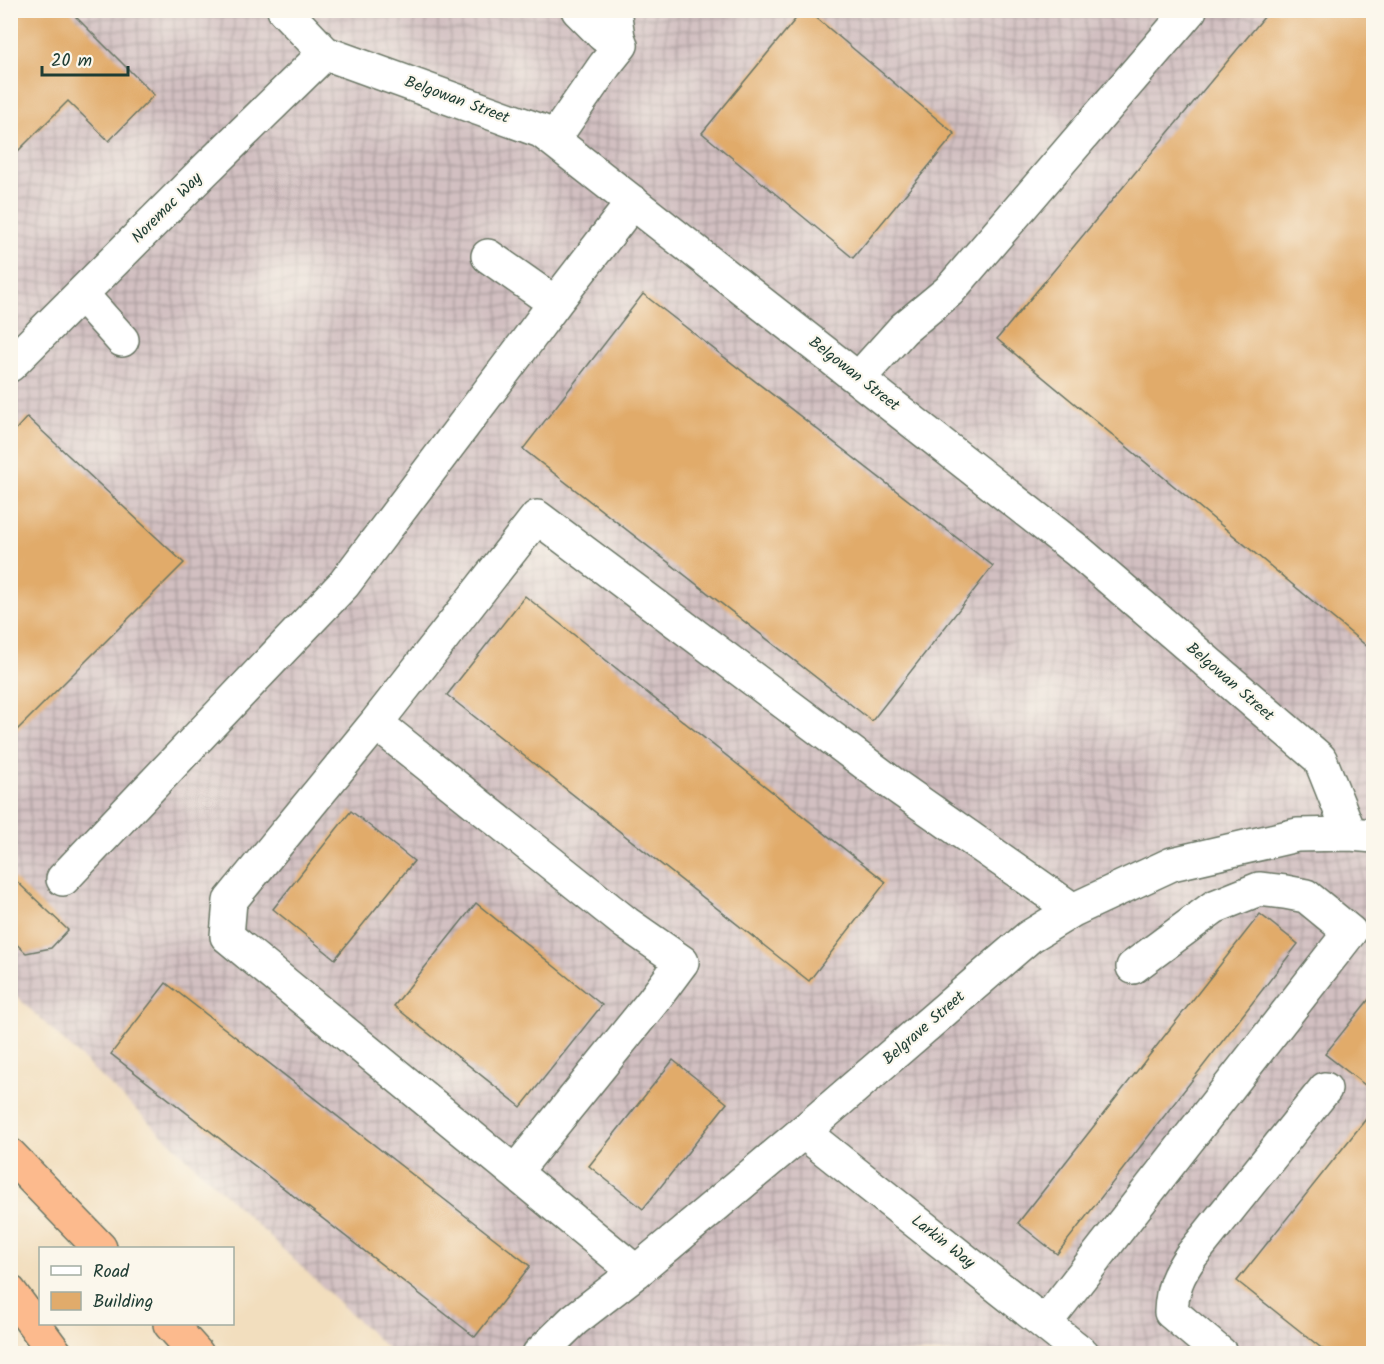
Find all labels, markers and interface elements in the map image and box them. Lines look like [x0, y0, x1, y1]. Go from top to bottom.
scale bar [42, 39, 128, 77]
text: 20 m [51, 47, 92, 76]
street label: Belgowan Street [401, 69, 514, 131]
street label: Noremac Way [126, 166, 209, 249]
street label: Belgowan Street [803, 330, 906, 418]
street label: Belgowan Street [1180, 636, 1280, 728]
street label: Belgrave Street [877, 984, 972, 1071]
street label: Larkin Way [906, 1209, 981, 1275]
legend [39, 1247, 234, 1325]
text: Road [93, 1258, 130, 1287]
text: Building [93, 1288, 153, 1317]

